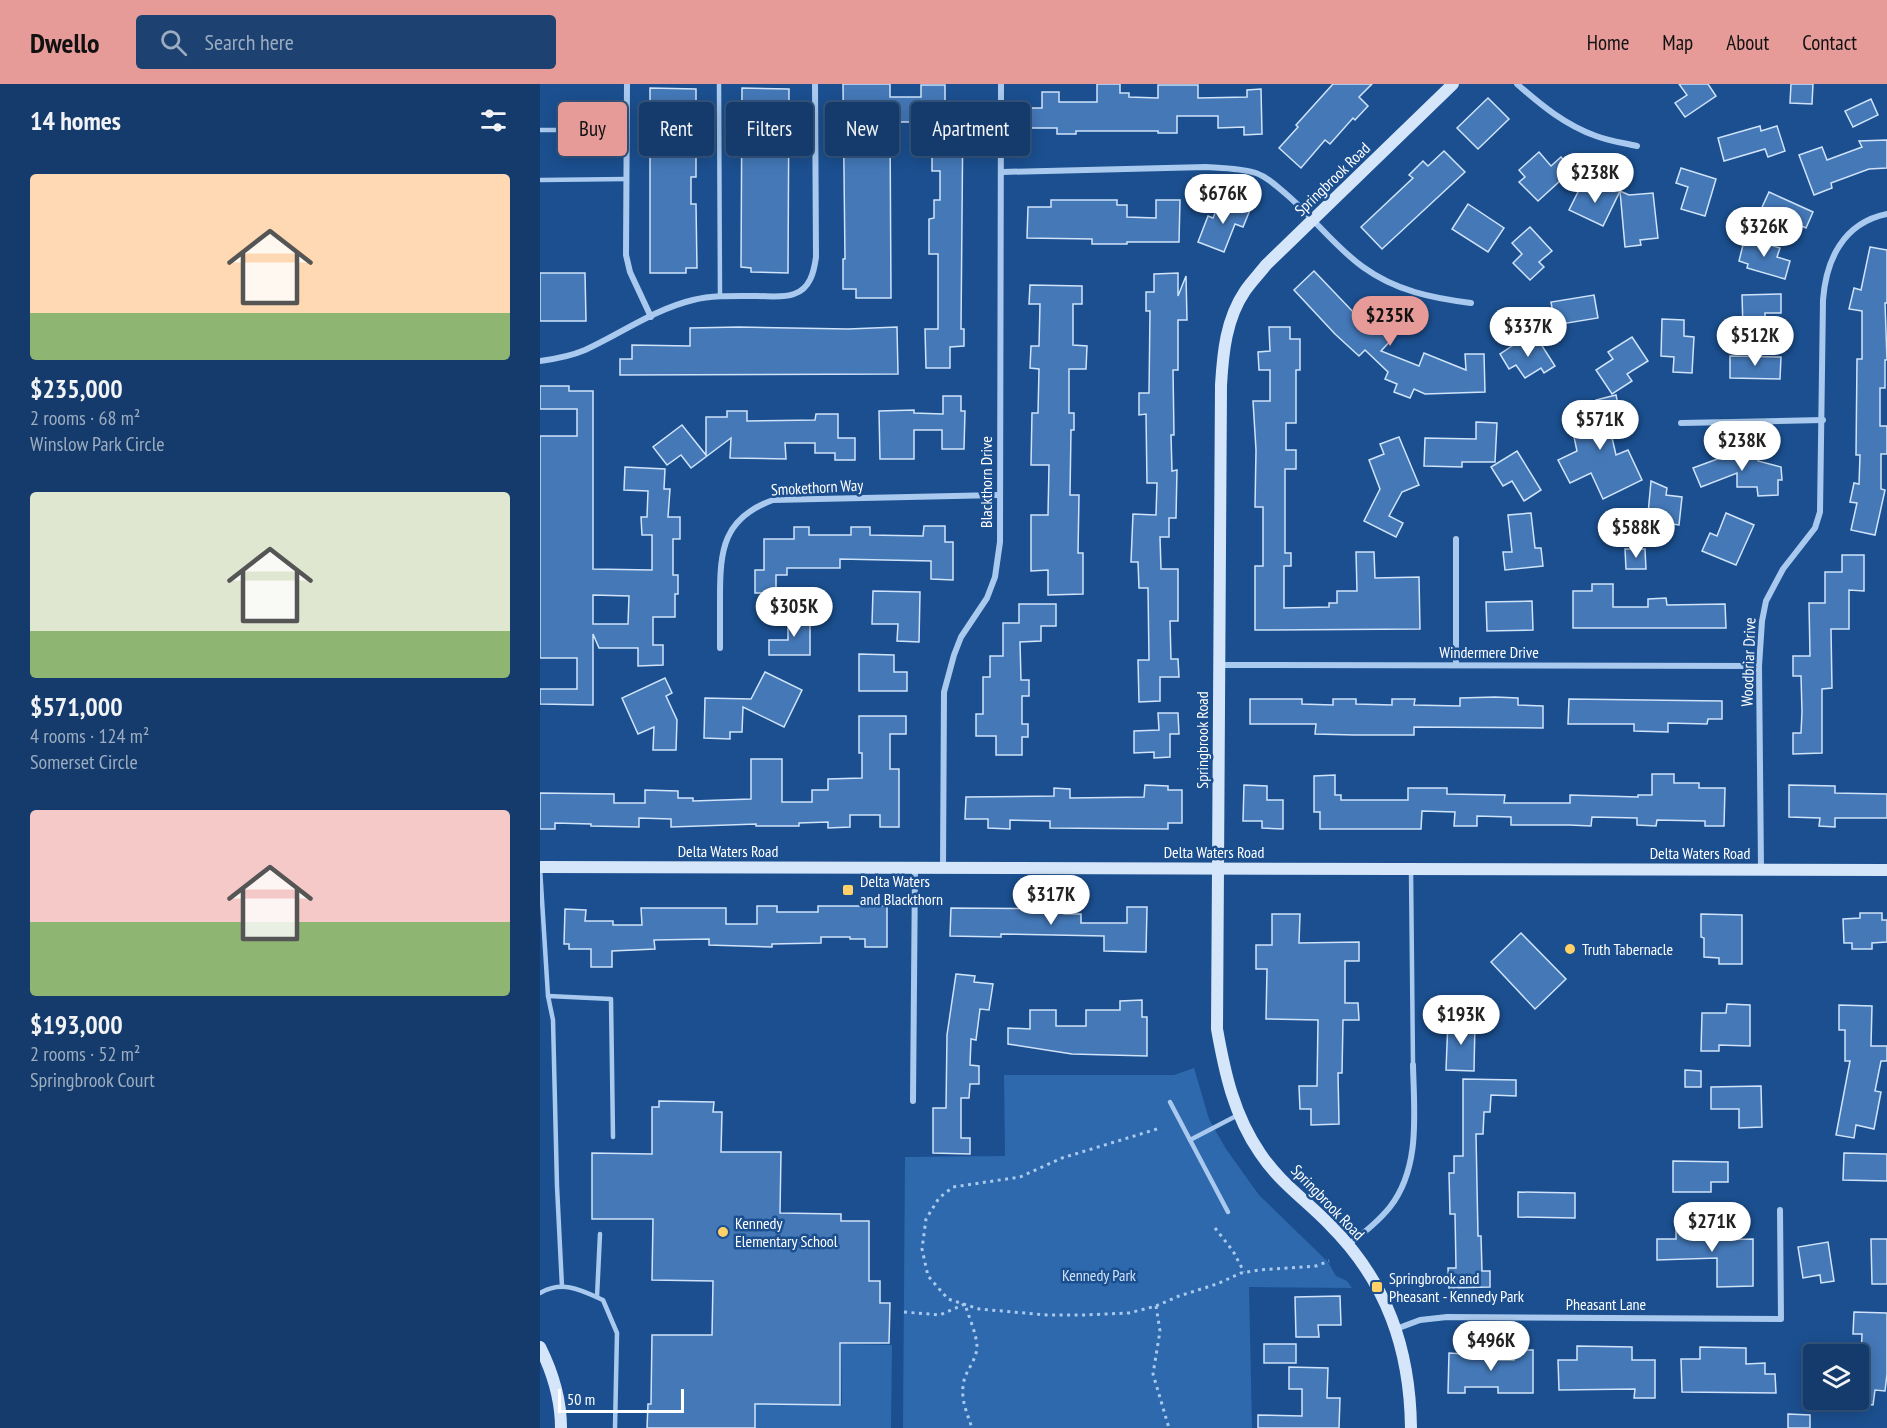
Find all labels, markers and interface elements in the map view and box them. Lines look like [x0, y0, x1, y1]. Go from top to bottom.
search box [136, 15, 556, 69]
text: Dwello [30, 24, 100, 61]
icon: search [157, 26, 190, 59]
text: Search here [205, 28, 294, 56]
text: Home [1587, 29, 1629, 56]
text: Map [1662, 29, 1693, 56]
text: About [1726, 29, 1769, 56]
text: Contact [1802, 29, 1857, 56]
chip: Buy [558, 102, 627, 156]
chip: Rent [639, 102, 714, 156]
chip: Filters [726, 102, 813, 156]
chip: New [825, 102, 899, 156]
chip: Apartment [911, 102, 1030, 156]
text: 14 homes [30, 104, 121, 137]
icon: filters [477, 104, 510, 137]
street label: Springbrook Road [1290, 138, 1374, 220]
pin: $238K [1553, 153, 1637, 204]
text: $238K [1571, 159, 1619, 185]
pin: $676K [1181, 174, 1265, 225]
text: $676K [1199, 180, 1247, 206]
pin: $326K [1722, 207, 1806, 258]
icon: home [216, 213, 324, 321]
text: $326K [1740, 213, 1788, 239]
pin: $235K [1348, 296, 1432, 347]
text: $235K [1366, 302, 1414, 328]
pin: $337K [1486, 307, 1570, 358]
text: $337K [1504, 313, 1552, 339]
pin: $512K [1713, 316, 1797, 367]
text: $512K [1731, 322, 1779, 348]
text: $235,000 [30, 372, 123, 405]
pin: $571K [1558, 400, 1642, 451]
text: 2 rooms · 68 m² [30, 405, 140, 431]
text: $571K [1576, 406, 1624, 432]
pin: $238K [1700, 421, 1784, 472]
text: $238K [1718, 427, 1766, 453]
text: Winslow Park Circle [30, 431, 165, 457]
street label: Blackthorn Drive [976, 436, 996, 528]
street label: Smokethorn Way [770, 475, 864, 499]
pin: $588K [1594, 508, 1678, 559]
text: $588K [1612, 514, 1660, 540]
icon: home [216, 531, 324, 639]
pin: $305K [752, 587, 836, 638]
text: $305K [770, 593, 818, 619]
street label: Woodbriar Drive [1736, 617, 1760, 707]
street label: Windermere Drive [1439, 642, 1539, 662]
text: $571,000 [30, 690, 123, 723]
street label: Springbrook Road [1192, 691, 1212, 789]
text: 4 rooms · 124 m² [30, 723, 149, 749]
text: Somerset Circle [30, 749, 138, 775]
street label: Delta Waters Road [678, 841, 778, 861]
street label: Delta Waters Road [1164, 842, 1264, 862]
street label: Delta Waters Road [1650, 843, 1750, 863]
icon: home [216, 849, 324, 957]
place label: Delta Waters and Blackthorn [860, 871, 943, 909]
pin: $317K [1009, 875, 1093, 926]
text: $317K [1027, 881, 1075, 907]
marker: Delta Waters and Blackthorn [841, 883, 855, 897]
place label: Truth Tabernacle [1582, 939, 1673, 959]
marker: Truth Tabernacle [1563, 942, 1577, 956]
pin: $193K [1419, 995, 1503, 1046]
text: $193K [1437, 1001, 1485, 1027]
text: $193,000 [30, 1008, 123, 1041]
text: 2 rooms · 52 m² [30, 1041, 140, 1067]
text: Springbrook Court [30, 1067, 155, 1093]
street label: Springbrook Road [1287, 1160, 1369, 1244]
pin: $271K [1670, 1202, 1754, 1253]
text: $271K [1688, 1208, 1736, 1234]
place label: Kennedy Elementary School [735, 1213, 838, 1251]
marker: Kennedy Elementary School [716, 1225, 730, 1239]
park label: Kennedy Park [1062, 1265, 1137, 1285]
place label: Springbrook and Pheasant - Kennedy Park [1389, 1268, 1525, 1306]
marker: Springbrook and Pheasant - Kennedy Park [1370, 1280, 1384, 1294]
street label: Pheasant Lane [1566, 1294, 1646, 1314]
pin: $496K [1449, 1321, 1533, 1372]
text: $496K [1467, 1327, 1515, 1353]
map controls [1803, 1344, 1869, 1410]
button: layers [1803, 1344, 1869, 1410]
scale bar [558, 1386, 684, 1414]
text: 50 m [567, 1389, 595, 1409]

